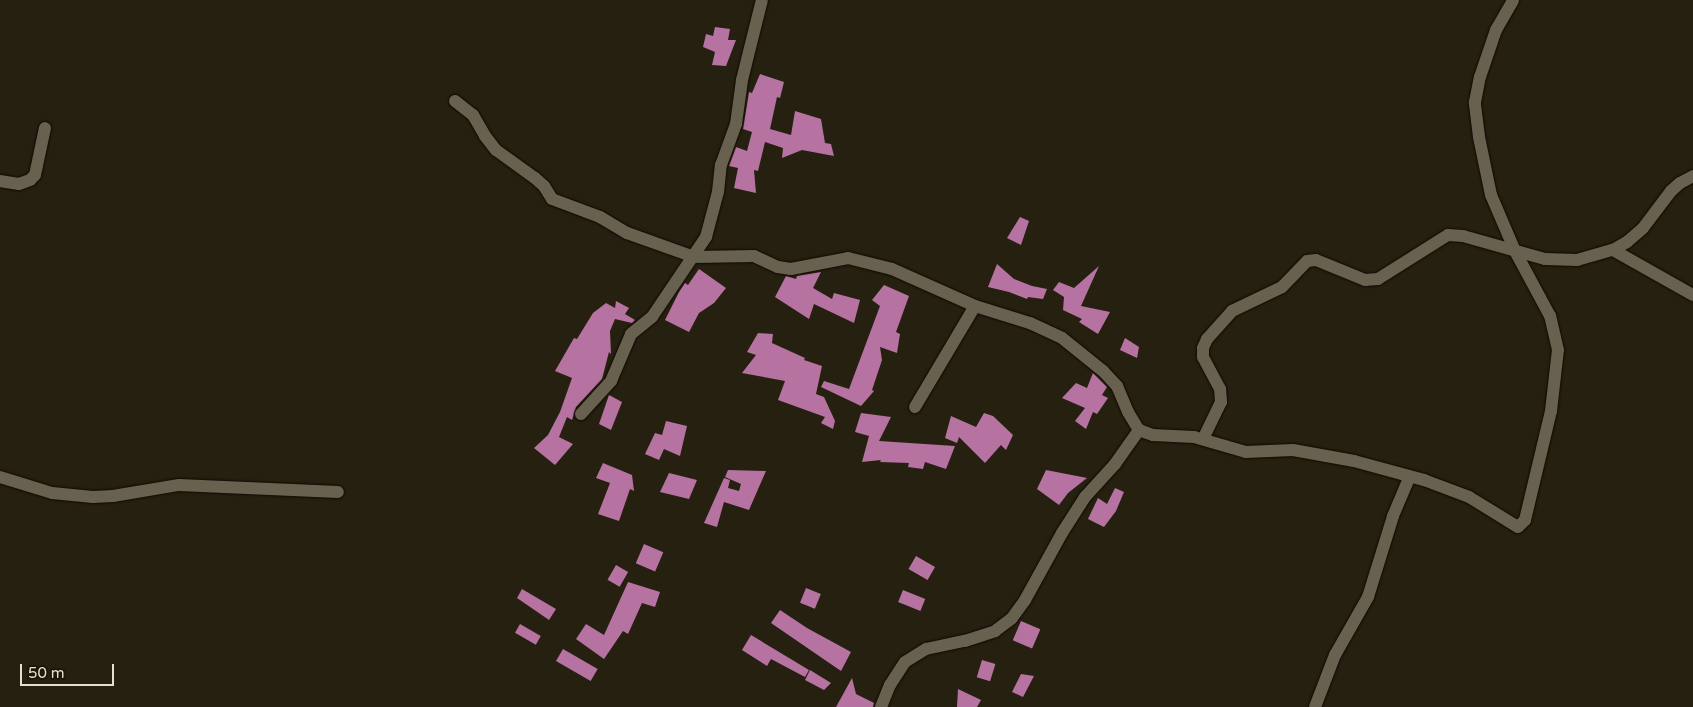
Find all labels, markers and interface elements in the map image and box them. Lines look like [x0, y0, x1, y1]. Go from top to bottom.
scale bar [22, 654, 116, 686]
text: 50 m [28, 664, 65, 682]

